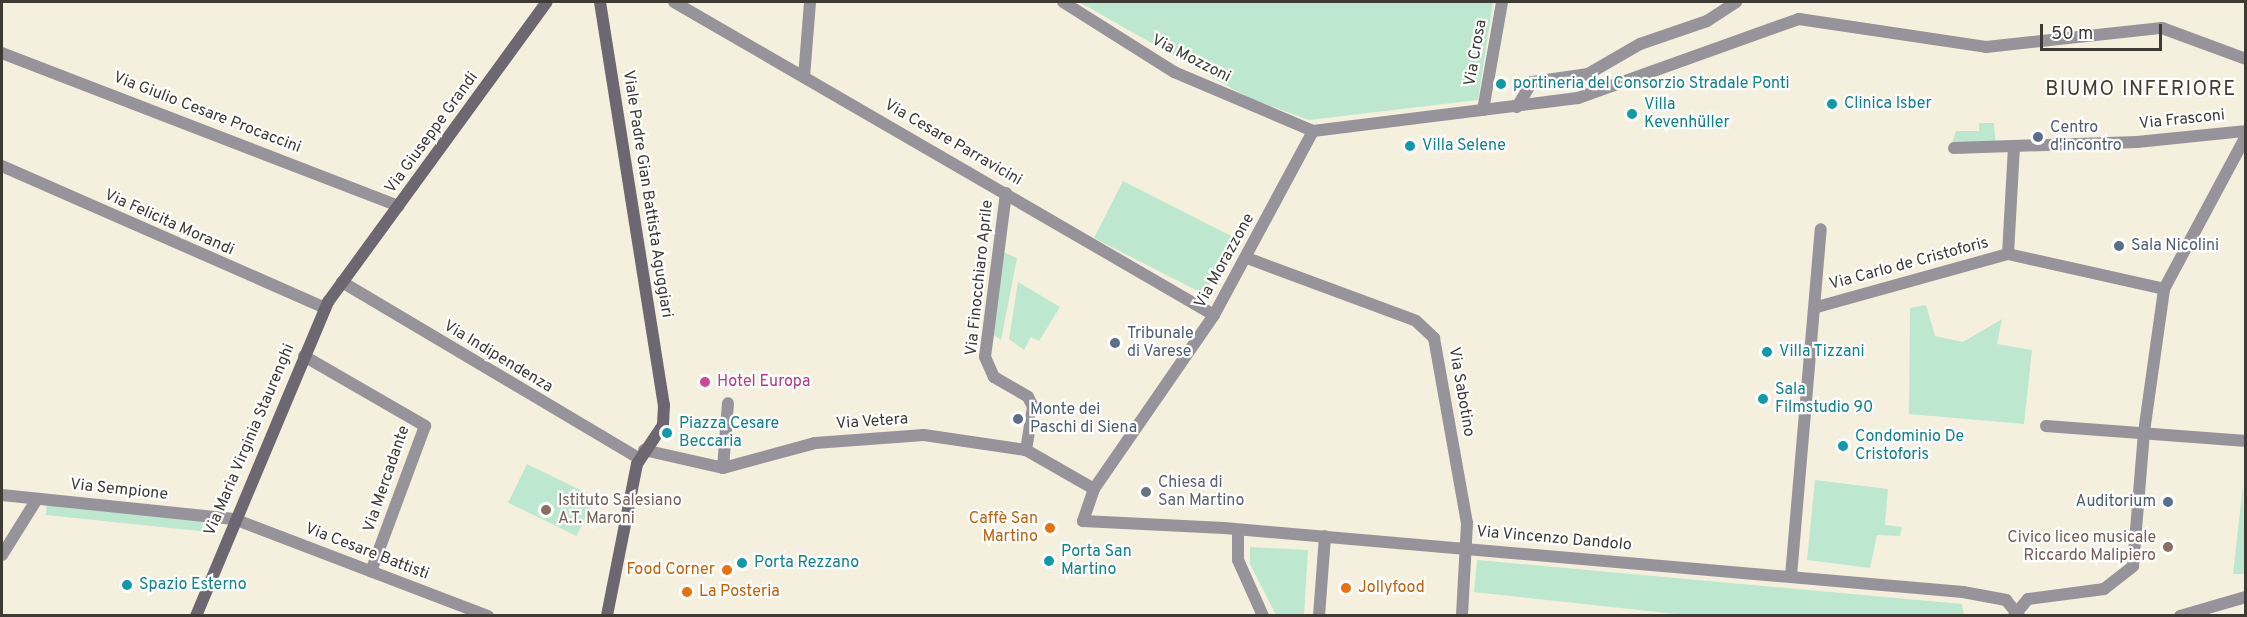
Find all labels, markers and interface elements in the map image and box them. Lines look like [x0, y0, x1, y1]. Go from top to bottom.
scale bar [2043, 12, 2164, 50]
street label: Via Crosa [1461, 18, 1491, 88]
text: 50 m [2051, 23, 2093, 46]
street label: Via Mozzoni [1148, 31, 1234, 87]
street label: Via Giulio Cesare Procaccini [110, 68, 304, 158]
street label: Via Giuseppe Grandi [382, 69, 482, 197]
street label: Viale Padre Gian Battista Aguggiari [618, 69, 676, 319]
place label: portineria del Consorzio Stradale Ponti [1513, 74, 1790, 94]
marker: portineria del Consorzio Stradale Ponti [1494, 77, 1508, 91]
district label: BIUMO INFERIORE [2045, 78, 2237, 102]
place label: Clinica Isber [1844, 94, 1932, 114]
place label: Villa Kevenhüller [1644, 95, 1730, 133]
street label: Via Cesare Parravicini [881, 96, 1025, 190]
marker: Clinica Isber [1825, 97, 1839, 111]
street label: Via Frasconi [2138, 106, 2226, 134]
marker: Villa Kevenhüller [1625, 107, 1639, 121]
place label: Centro d'incontro [2050, 118, 2122, 156]
marker: Centro d'incontro [2031, 130, 2045, 144]
place label: Villa Selene [1422, 136, 1506, 156]
marker: Villa Selene [1403, 139, 1417, 153]
street label: Via Felicita Morandi [101, 186, 237, 260]
street label: Via Finocchiaro Aprile [962, 199, 998, 357]
street label: Via Morazzone [1191, 210, 1259, 312]
street label: Via Carlo de Cristoforis [1827, 233, 1991, 295]
place label: Sala Nicolini [2131, 236, 2219, 256]
marker: Sala Nicolini [2112, 239, 2126, 253]
street label: Via Indipendenza [440, 317, 556, 397]
place label: Tribunale di Varese [1127, 324, 1194, 362]
marker: Tribunale di Varese [1108, 336, 1122, 350]
street label: Via Maria Virginia Staurenghi [201, 341, 299, 539]
place label: Villa Tizzani [1779, 342, 1865, 362]
marker: Villa Tizzani [1760, 345, 1774, 359]
street label: Via Sabotino [1444, 346, 1478, 438]
place label: Hotel Europa [717, 372, 811, 392]
marker: Hotel Europa [698, 375, 712, 389]
place label: Sala Filmstudio 90 [1775, 380, 1873, 418]
marker: Sala Filmstudio 90 [1756, 392, 1770, 406]
place label: Monte dei Paschi di Siena [1030, 400, 1137, 438]
street label: Via Vetera [835, 410, 909, 434]
marker: Monte dei Paschi di Siena [1011, 412, 1025, 426]
place label: Piazza Cesare Beccaria [679, 414, 779, 452]
street label: Via Mercadante [360, 423, 414, 535]
marker: Piazza Cesare Beccaria [660, 426, 674, 440]
place label: Condominio De Cristoforis [1855, 427, 1964, 465]
marker: Condominio De Cristoforis [1836, 439, 1850, 453]
place label: Chiesa di San Martino [1158, 473, 1244, 511]
street label: Via Sempione [69, 475, 169, 505]
marker: Chiesa di San Martino [1139, 485, 1153, 499]
place label: Istituto Salesiano A.T. Maroni [558, 491, 682, 529]
place label: Auditorium [2076, 492, 2156, 512]
marker: Auditorium [2161, 495, 2175, 509]
marker: Istituto Salesiano A.T. Maroni [539, 503, 553, 517]
place label: Caffè San Martino [969, 509, 1038, 547]
street label: Via Cesare Battisti [302, 520, 432, 584]
marker: Caffè San Martino [1043, 521, 1057, 535]
street label: Via Vincenzo Dandolo [1475, 523, 1633, 555]
place label: Civico liceo musicale Riccardo Malipiero [2007, 528, 2156, 566]
marker: Civico liceo musicale Riccardo Malipiero [2161, 540, 2175, 554]
place label: Porta San Martino [1061, 542, 1132, 580]
place label: Porta Rezzano [754, 553, 859, 573]
marker: Porta San Martino [1042, 554, 1056, 568]
marker: Porta Rezzano [735, 556, 749, 570]
place label: Food Corner [627, 560, 715, 580]
marker: Food Corner [720, 563, 734, 577]
place label: Spazio Esterno [139, 575, 247, 595]
marker: Spazio Esterno [120, 578, 134, 592]
place label: Jollyfood [1358, 578, 1425, 598]
marker: Jollyfood [1339, 581, 1353, 595]
place label: La Posteria [699, 582, 780, 602]
marker: La Posteria [680, 585, 694, 599]

